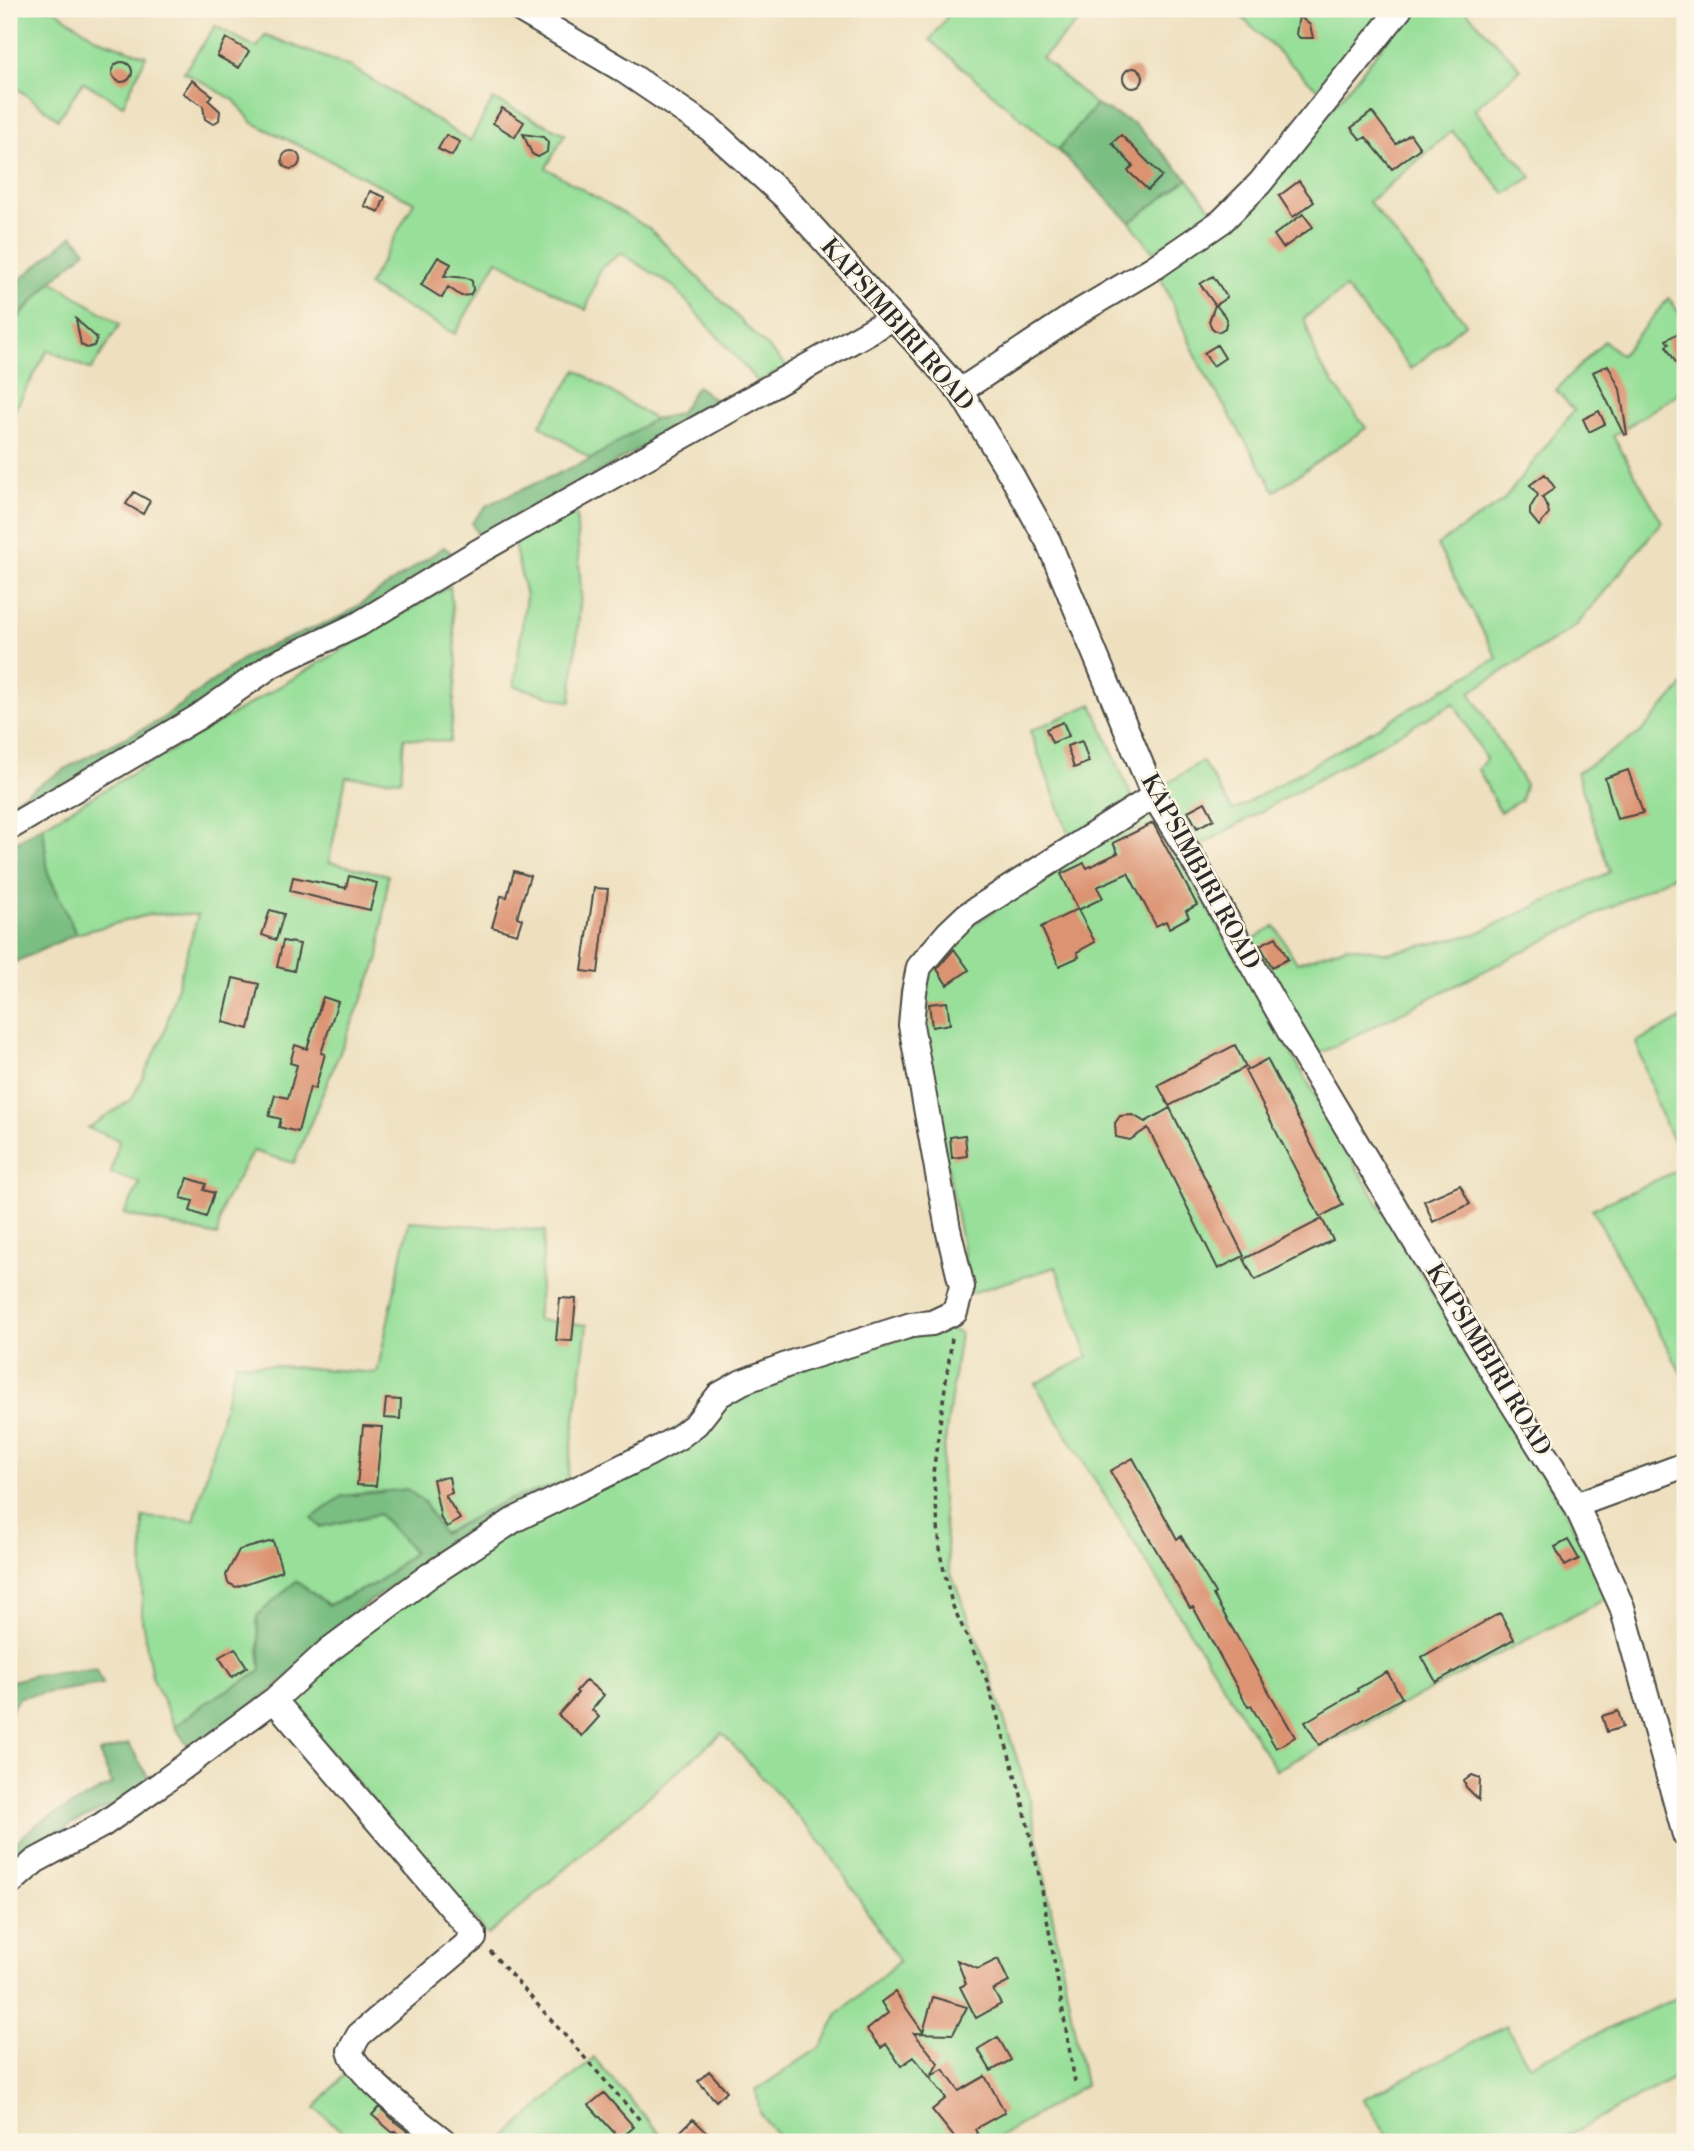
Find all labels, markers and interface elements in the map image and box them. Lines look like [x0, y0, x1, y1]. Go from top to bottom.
street label: KAPSIMBIRI ROAD [814, 232, 980, 418]
street label: KAPSIMBIRI ROAD [1134, 769, 1266, 975]
street label: KAPSIMBIRI ROAD [1419, 1258, 1557, 1462]

